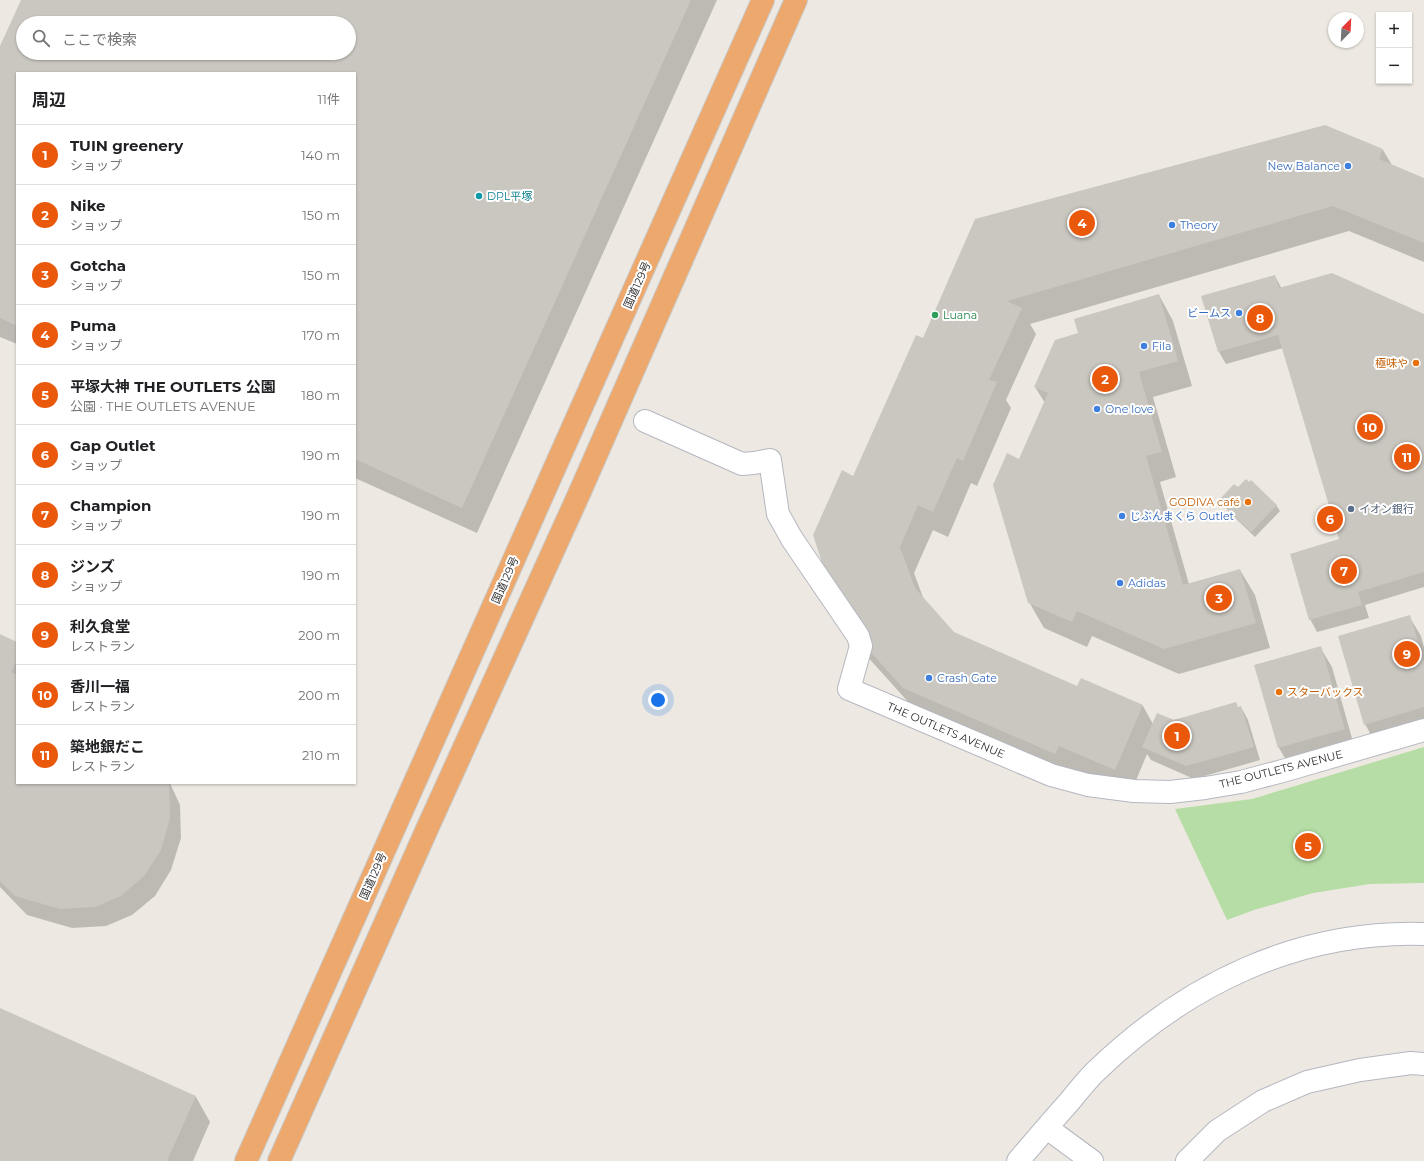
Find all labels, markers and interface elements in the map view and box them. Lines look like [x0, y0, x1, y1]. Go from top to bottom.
north arrow [1328, 12, 1364, 48]
map controls [1376, 12, 1412, 84]
button: + [1376, 12, 1412, 48]
search box [16, 16, 356, 60]
icon: search [30, 27, 52, 49]
text: ここで検索 [62, 30, 137, 49]
button: − [1376, 48, 1412, 84]
text: 周辺 [32, 90, 66, 110]
text: 11件 [318, 91, 340, 107]
text: TUIN greenery [70, 136, 183, 155]
text: 1 [42, 147, 48, 163]
text: 140 m [301, 147, 340, 163]
text: ショップ [70, 157, 122, 173]
place label: New Balance [1268, 159, 1340, 173]
marker: New Balance [1343, 161, 1353, 171]
place label: DPL平塚 [487, 189, 532, 203]
marker: DPL平塚 [474, 191, 484, 201]
text: Nike [70, 196, 106, 215]
text: 2 [41, 207, 49, 223]
text: 150 m [302, 207, 340, 223]
pin: 4 [1069, 208, 1095, 238]
text: ショップ [70, 217, 122, 233]
place label: Theory [1180, 218, 1218, 232]
marker: Theory [1167, 220, 1177, 230]
text: Gotcha [70, 256, 126, 275]
street label: 国道129号 [620, 259, 654, 311]
text: 3 [41, 267, 49, 283]
text: 150 m [302, 267, 340, 283]
text: ショップ [70, 277, 122, 293]
pin: 8 [1247, 303, 1273, 333]
place label: ビームス [1187, 306, 1231, 320]
place label: Luana [943, 308, 977, 322]
marker: ビームス [1234, 308, 1244, 318]
marker: Luana [930, 310, 940, 320]
text: Puma [70, 316, 116, 335]
text: 4 [41, 327, 49, 343]
text: 170 m [302, 327, 340, 343]
text: ショップ [70, 337, 122, 353]
place label: Fila [1152, 339, 1171, 353]
marker: Fila [1139, 341, 1149, 351]
place label: 極味や [1375, 356, 1408, 370]
marker: 極味や [1411, 358, 1421, 368]
pin: 2 [1092, 364, 1118, 394]
text: 平塚大神 THE OUTLETS 公園 [70, 377, 276, 396]
text: 5 [41, 387, 49, 403]
text: 180 m [301, 387, 340, 403]
text: 公園 · THE OUTLETS AVENUE [70, 398, 256, 414]
place label: One love [1105, 402, 1154, 416]
marker: One love [1092, 404, 1102, 414]
pin: 10 [1357, 412, 1383, 442]
text: Gap Outlet [70, 436, 155, 455]
pin: 11 [1394, 442, 1420, 472]
text: 6 [41, 447, 49, 463]
text: 190 m [302, 447, 340, 463]
text: ショップ [70, 457, 122, 473]
place label: GODIVA café [1169, 495, 1240, 509]
text: Champion [70, 496, 151, 515]
marker: GODIVA café [1243, 497, 1253, 507]
place label: イオン銀行 [1359, 502, 1414, 516]
pin: 6 [1317, 504, 1343, 534]
marker: イオン銀行 [1346, 504, 1356, 514]
text: 7 [41, 507, 49, 523]
text: 190 m [302, 507, 340, 523]
place label: じぶんまくら Outlet [1130, 509, 1235, 523]
marker: じぶんまくら Outlet [1117, 511, 1127, 521]
text: ショップ [70, 517, 122, 533]
street label: 国道129号 [488, 554, 522, 606]
pin: 7 [1331, 556, 1357, 586]
text: ジンズ [70, 557, 115, 576]
text: 8 [41, 567, 49, 583]
text: 190 m [302, 567, 340, 583]
place label: Adidas [1128, 576, 1166, 590]
text: ショップ [70, 578, 122, 594]
marker: Adidas [1115, 578, 1125, 588]
pin: 3 [1206, 583, 1232, 613]
text: 利久食堂 [70, 617, 130, 636]
text: 9 [41, 627, 49, 643]
text: 200 m [298, 627, 340, 643]
text: レストラン [70, 638, 135, 654]
pin: 9 [1394, 639, 1420, 669]
place label: Crash Gate [937, 671, 997, 685]
marker: Crash Gate [924, 673, 934, 683]
text: 香川一福 [70, 677, 130, 696]
place label: スターバックス [1287, 685, 1364, 699]
text: 10 [38, 687, 52, 703]
text: 200 m [298, 687, 340, 703]
marker: スターバックス [1274, 687, 1284, 697]
your location [648, 690, 668, 710]
text: レストラン [70, 698, 135, 714]
street label: THE OUTLETS AVENUE [885, 699, 1007, 761]
pin: 1 [1164, 721, 1190, 751]
text: 築地銀だこ [70, 737, 145, 756]
text: 11 [40, 747, 50, 763]
text: 210 m [302, 747, 340, 763]
street label: THE OUTLETS AVENUE [1218, 747, 1344, 791]
text: レストラン [70, 758, 135, 774]
pin: 5 [1295, 831, 1321, 861]
street label: 国道129号 [356, 850, 390, 902]

